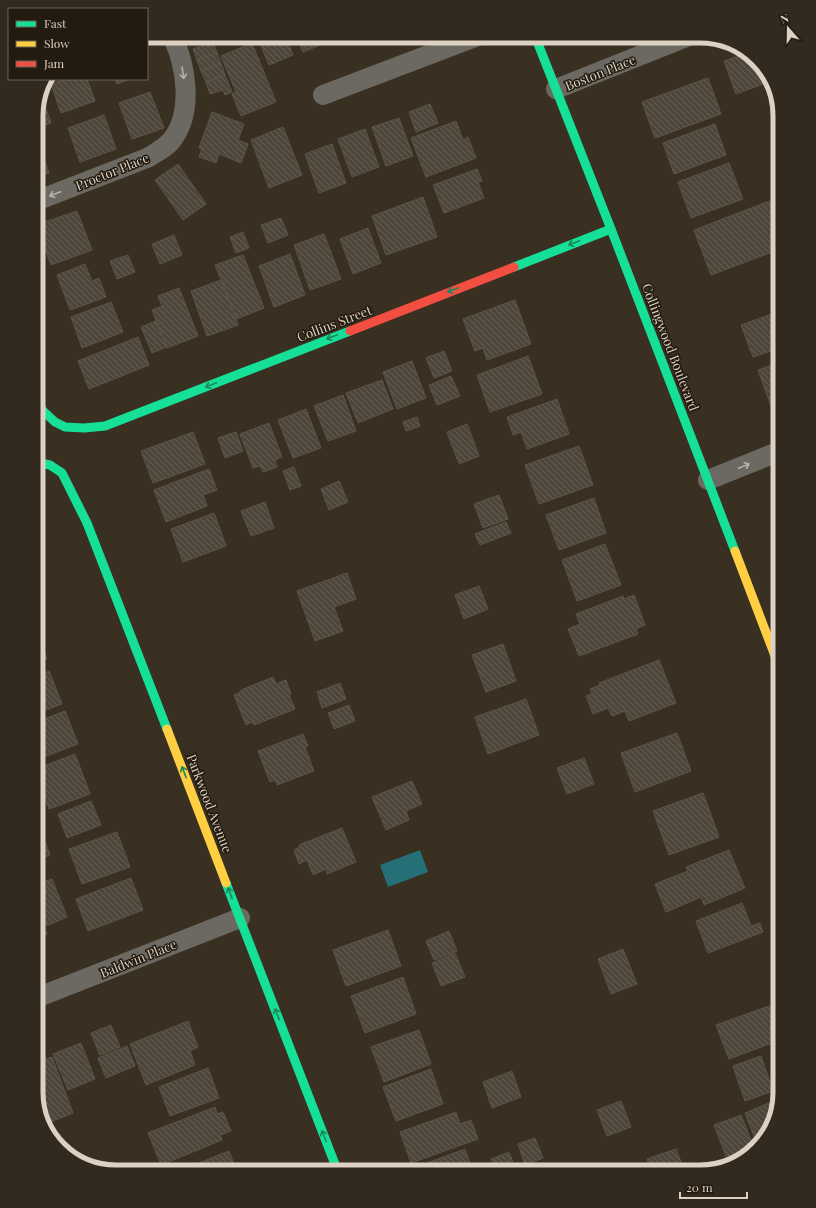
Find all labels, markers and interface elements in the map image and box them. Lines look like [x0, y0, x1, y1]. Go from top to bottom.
legend [8, 8, 148, 80]
north arrow [768, 8, 808, 48]
text: N [778, 10, 791, 27]
text: Fast [44, 15, 67, 31]
text: Slow [44, 35, 70, 51]
street label: Boston Place [562, 50, 638, 94]
text: Jam [43, 55, 65, 71]
one-way arrow [179, 66, 187, 79]
street label: Proctor Place [73, 148, 152, 193]
one-way arrow [50, 191, 62, 198]
one-way arrow [569, 240, 581, 247]
street label: Collingwood Boulevard [639, 281, 703, 414]
one-way arrow [448, 287, 460, 295]
street label: Collins Street [294, 301, 374, 345]
one-way arrow [327, 334, 339, 342]
one-way arrow [206, 381, 218, 389]
one-way arrow [737, 461, 749, 469]
street label: Parkwood Avenue [183, 751, 237, 855]
one-way arrow [179, 766, 187, 778]
one-way arrow [226, 888, 234, 900]
street label: Baldwin Place [97, 935, 179, 981]
one-way arrow [273, 1009, 281, 1021]
one-way arrow [320, 1130, 328, 1142]
scale bar [680, 1174, 747, 1200]
text: 20 m [686, 1179, 713, 1195]

